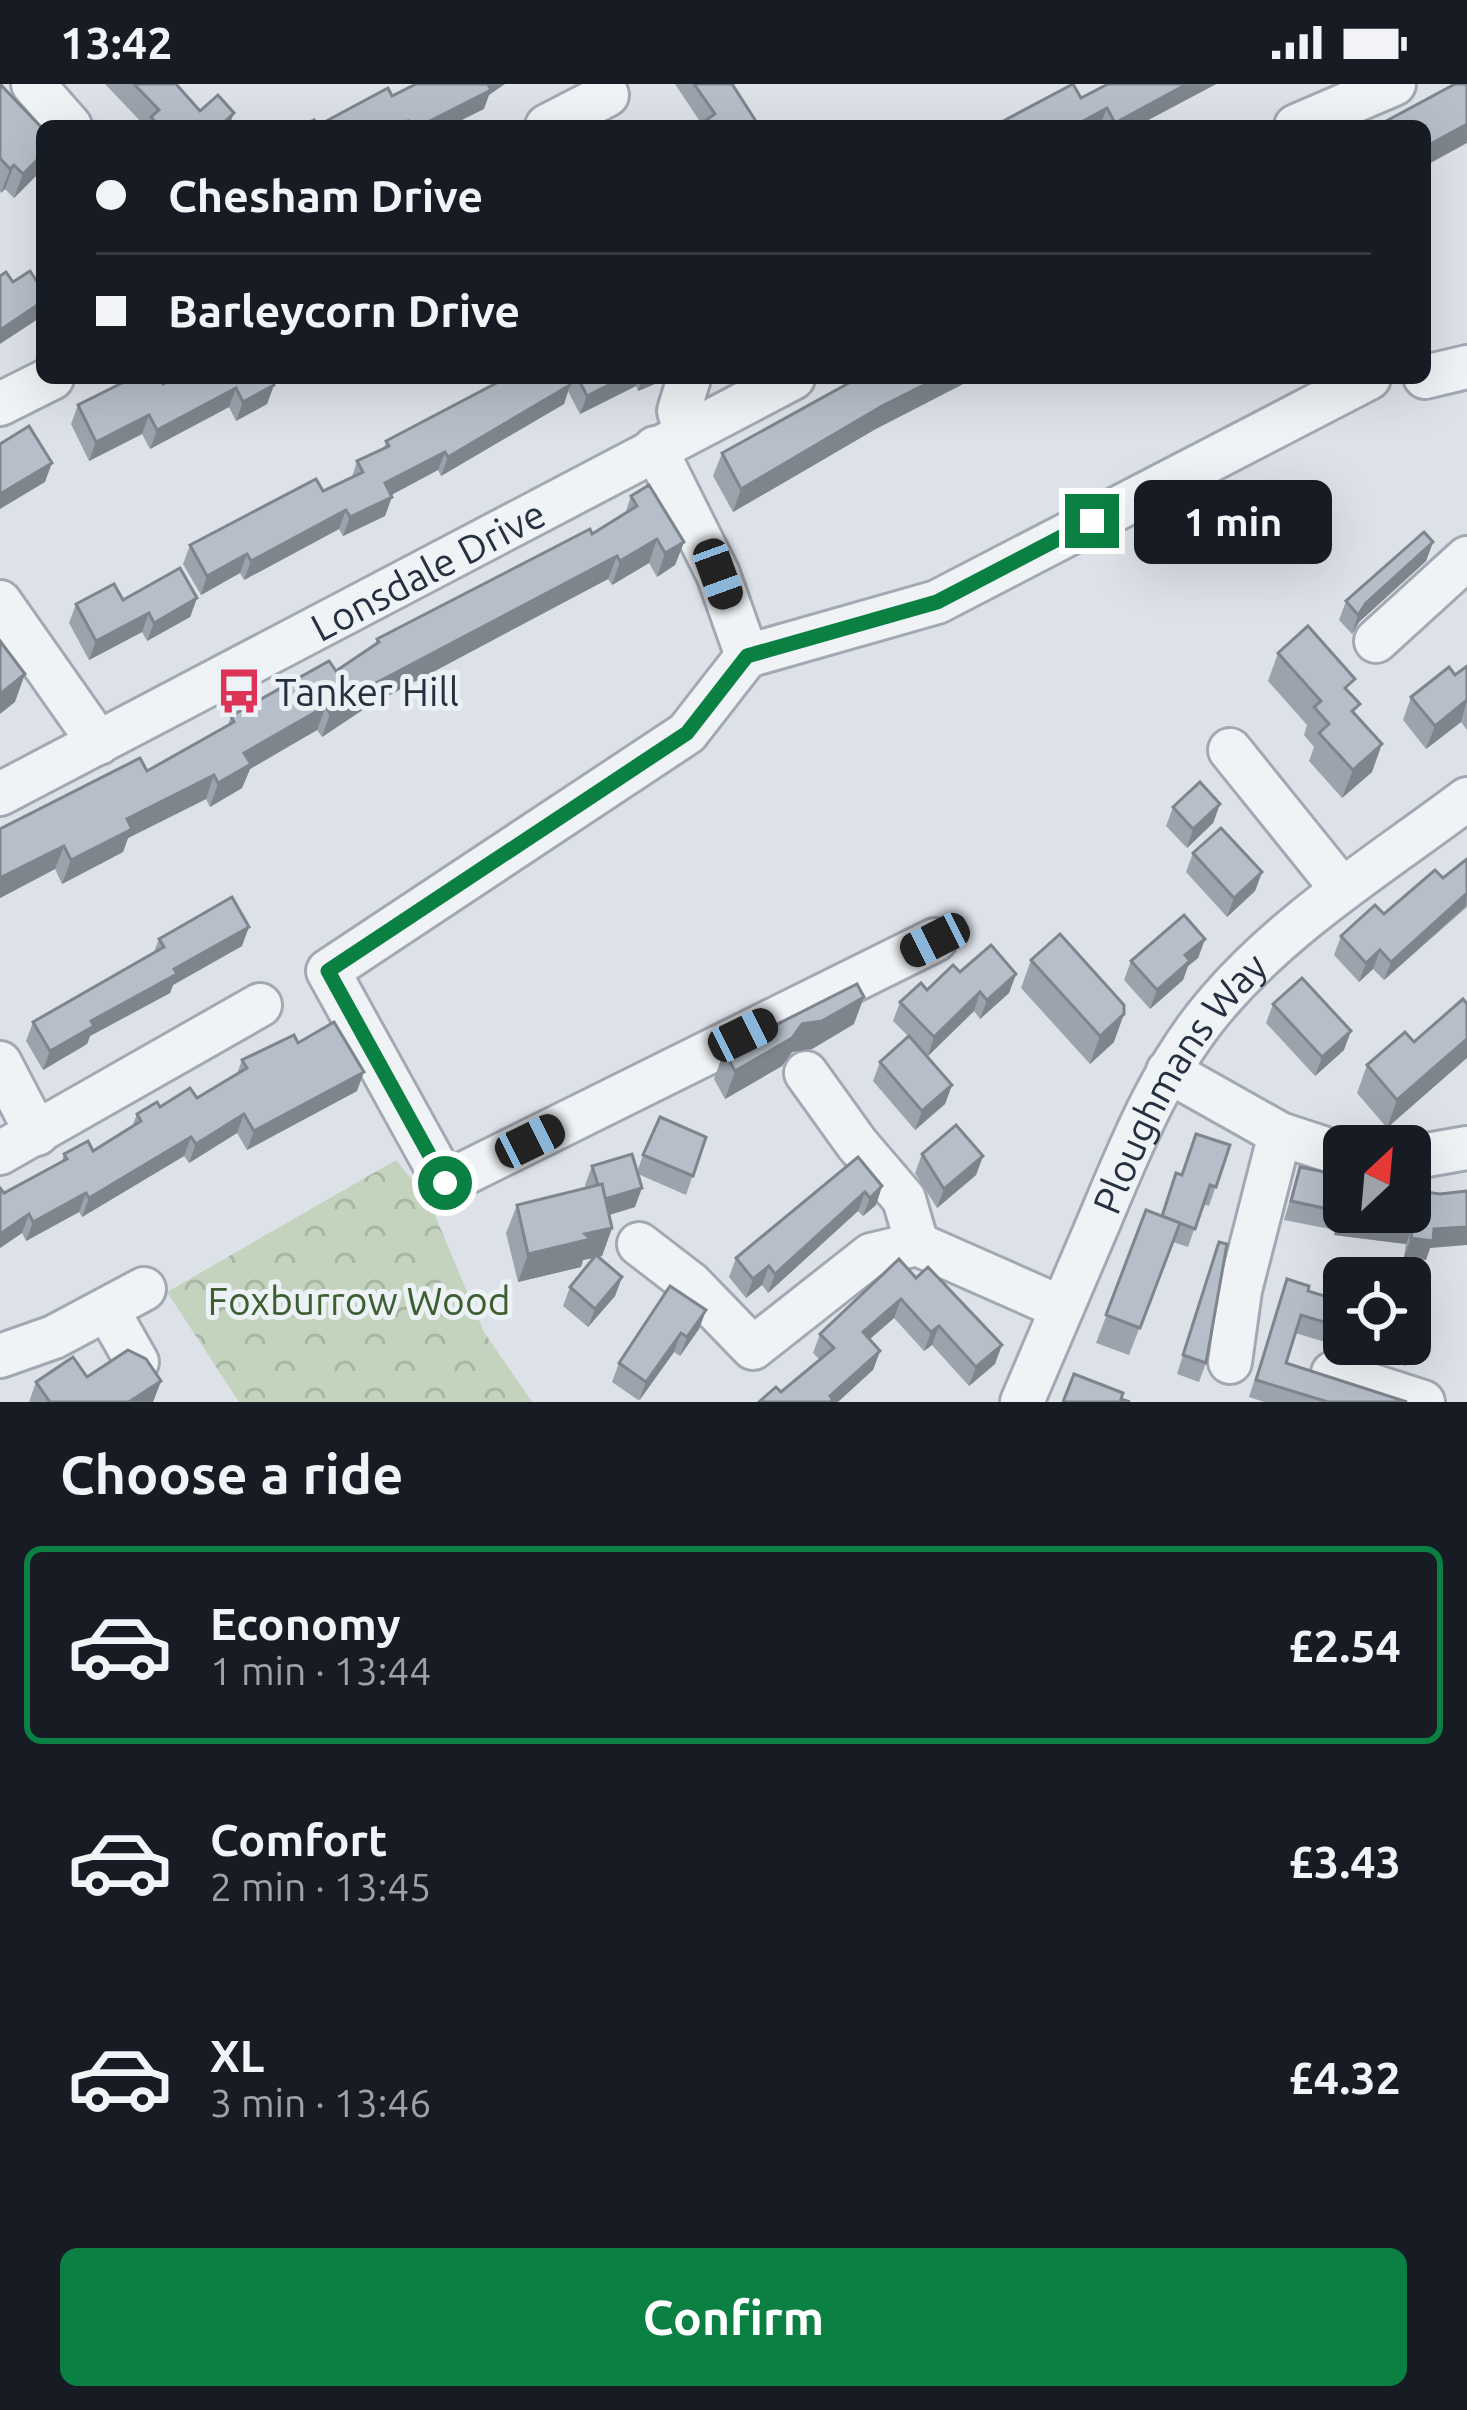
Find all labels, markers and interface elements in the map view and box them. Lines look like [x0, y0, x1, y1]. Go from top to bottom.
text: 13:42 [60, 17, 173, 68]
text: Chesham Drive [168, 170, 483, 221]
text: Barleycorn Drive [168, 285, 520, 336]
callout: 1 min [1134, 479, 1332, 563]
street label: Lonsdale Drive [304, 491, 552, 649]
route end [1065, 494, 1119, 548]
text: 1 min [1184, 500, 1282, 543]
car [689, 534, 747, 614]
bus stop icon: Tanker Hill [214, 666, 264, 716]
place label: Tanker Hill [275, 670, 459, 713]
car [895, 908, 975, 972]
street label: Ploughmans Way [1084, 944, 1274, 1220]
car [703, 1003, 783, 1067]
car [490, 1109, 570, 1173]
north arrow [1323, 1125, 1431, 1233]
map controls [1323, 1125, 1431, 1365]
route start [418, 1156, 472, 1210]
button: locate [1323, 1257, 1431, 1365]
park label: Foxburrow Wood [207, 1279, 511, 1322]
text: Choose a ride [60, 1444, 403, 1504]
icon: car [66, 1591, 174, 1699]
text: Economy [210, 1598, 401, 1649]
text: £2.54 [1288, 1620, 1401, 1671]
text: 1 min · 13:44 [210, 1649, 431, 1692]
icon: car [66, 1807, 174, 1915]
text: Comfort [210, 1814, 387, 1865]
text: £3.43 [1288, 1836, 1401, 1887]
text: 2 min · 13:45 [210, 1865, 431, 1908]
icon: car [66, 2023, 174, 2131]
text: XL [210, 2030, 264, 2081]
text: £4.32 [1288, 2052, 1401, 2103]
text: 3 min · 13:46 [210, 2081, 431, 2124]
button: Confirm [60, 2248, 1407, 2386]

